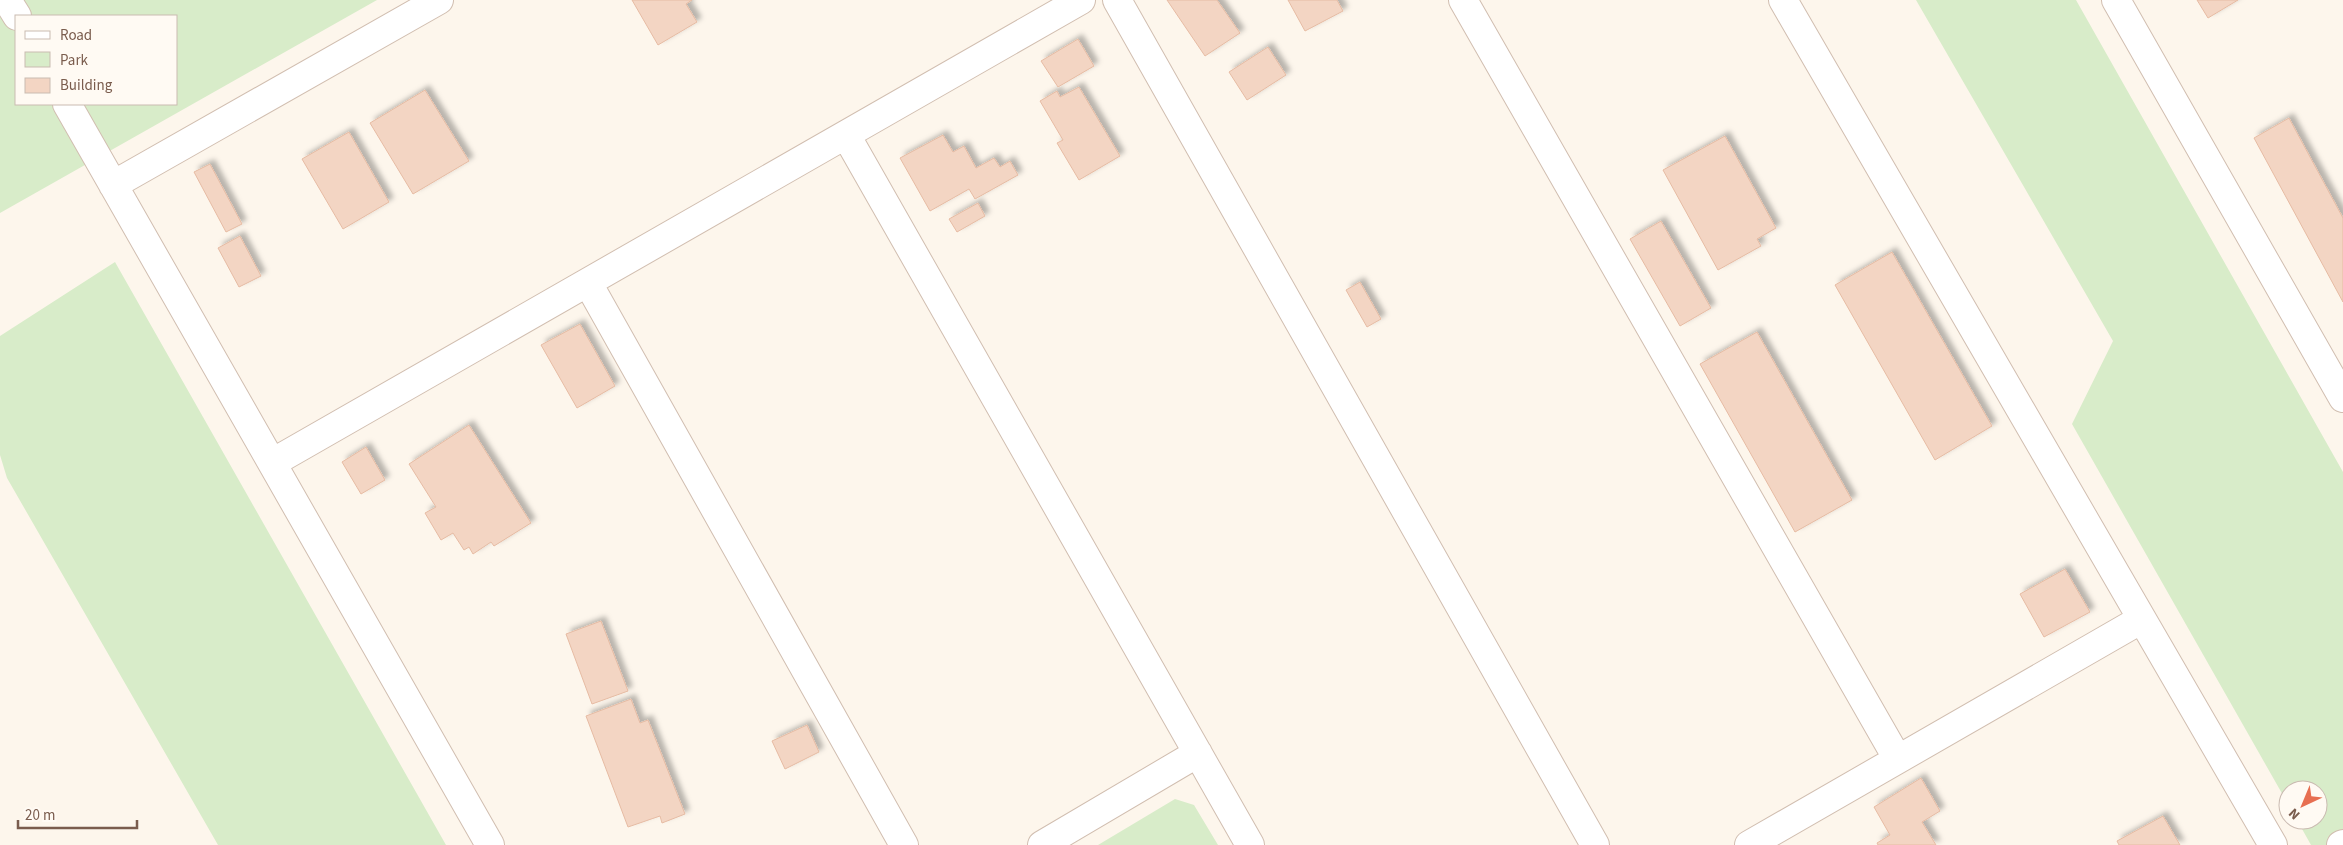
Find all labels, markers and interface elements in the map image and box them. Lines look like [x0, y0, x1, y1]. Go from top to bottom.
legend [15, 15, 178, 105]
text: Road [60, 25, 92, 46]
text: Park [60, 50, 89, 71]
text: Building [60, 75, 113, 96]
north arrow [2278, 780, 2328, 830]
scale bar [18, 798, 136, 830]
text: N [2284, 803, 2305, 824]
text: 20 m [25, 805, 55, 826]

